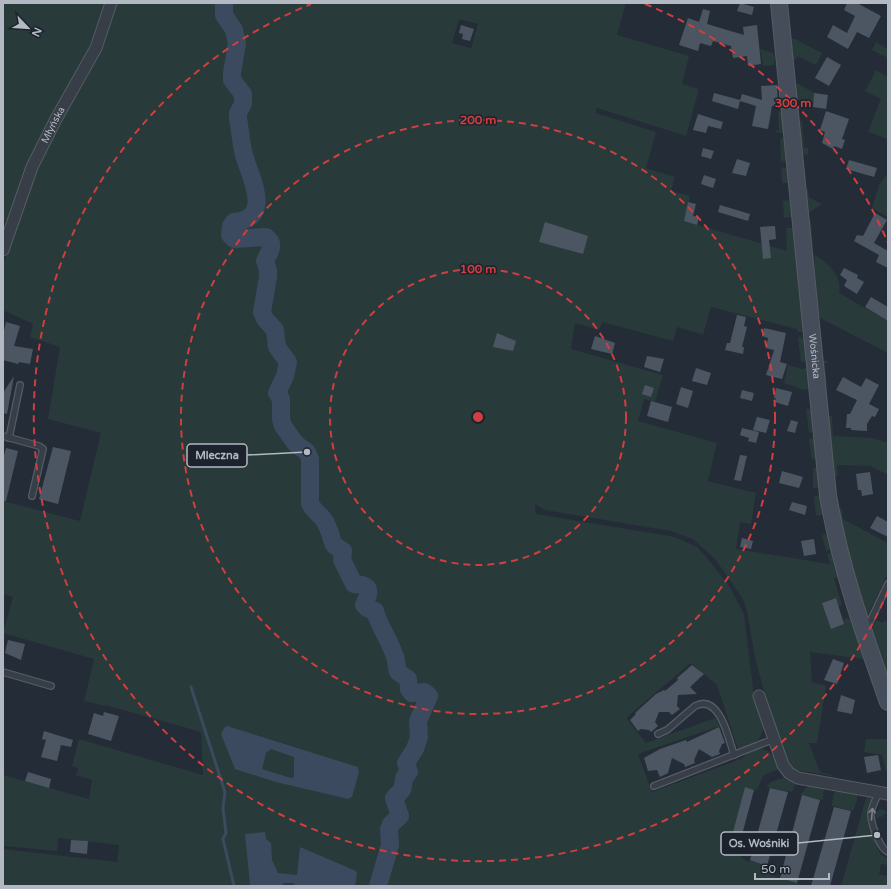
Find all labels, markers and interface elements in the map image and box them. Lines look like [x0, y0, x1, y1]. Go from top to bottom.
north arrow [8, 8, 48, 48]
text: N [29, 25, 44, 39]
text: 300 m [775, 96, 811, 110]
street label: Młyńska [39, 105, 68, 145]
text: 200 m [460, 113, 496, 127]
text: 100 m [460, 262, 496, 276]
street label: Wośnicka [806, 333, 822, 379]
centre of rings [471, 410, 485, 424]
callout: Mleczna [187, 444, 247, 467]
text: Mleczna [195, 449, 239, 462]
one-way arrow [869, 807, 876, 820]
callout: Os. Wośniki [721, 832, 798, 855]
text: Os. Wośniki [729, 837, 790, 850]
scale bar [755, 855, 829, 881]
text: 50 m [761, 862, 790, 876]

